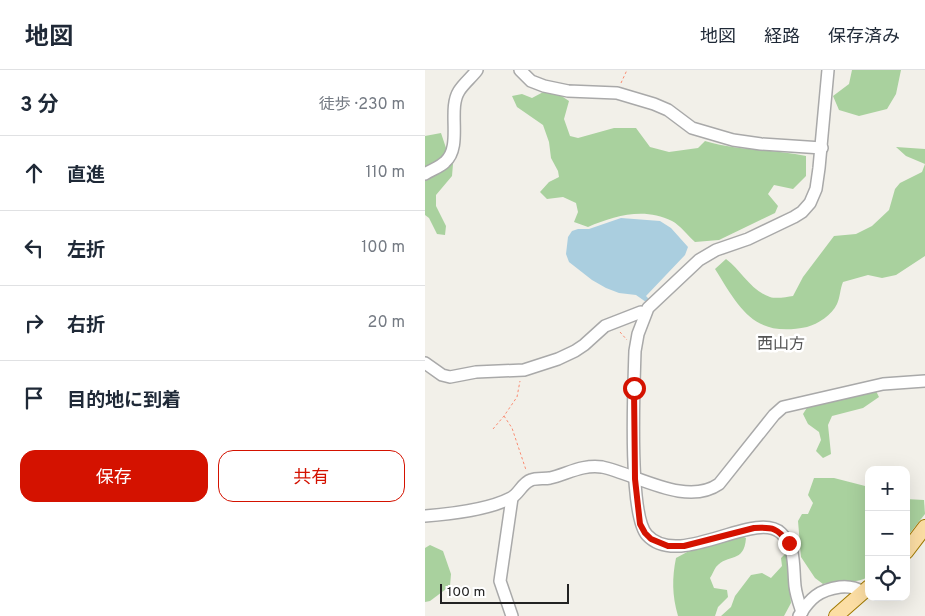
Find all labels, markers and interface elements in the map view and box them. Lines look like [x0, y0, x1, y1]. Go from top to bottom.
text: 地図 [25, 23, 73, 53]
text: 地図 [700, 26, 736, 49]
text: 経路 [764, 26, 800, 49]
text: 保存済み [828, 26, 900, 49]
text: 3 分 [20, 92, 59, 119]
text: 徒歩 · 230 m [319, 95, 405, 115]
icon: ahead [20, 159, 48, 187]
text: 110 m [365, 163, 405, 183]
text: 直進 [67, 164, 105, 188]
icon: left [20, 234, 48, 262]
text: 100 m [361, 238, 405, 258]
text: 左折 [67, 239, 105, 263]
icon: right [20, 309, 48, 337]
text: 20 m [368, 313, 405, 333]
text: 右折 [67, 314, 105, 338]
district label: 西山方 [757, 335, 805, 355]
route start [623, 377, 646, 400]
icon: arrive [20, 384, 48, 412]
text: 目的地に到着 [67, 389, 181, 413]
button: 保存 [20, 450, 208, 502]
button: 共有 [218, 450, 405, 502]
map controls [865, 466, 910, 601]
button: + [865, 466, 910, 511]
button: − [865, 511, 910, 556]
route end [778, 532, 801, 555]
button: locate [865, 556, 910, 601]
scale bar [440, 581, 569, 604]
text: 100 m [447, 584, 485, 601]

